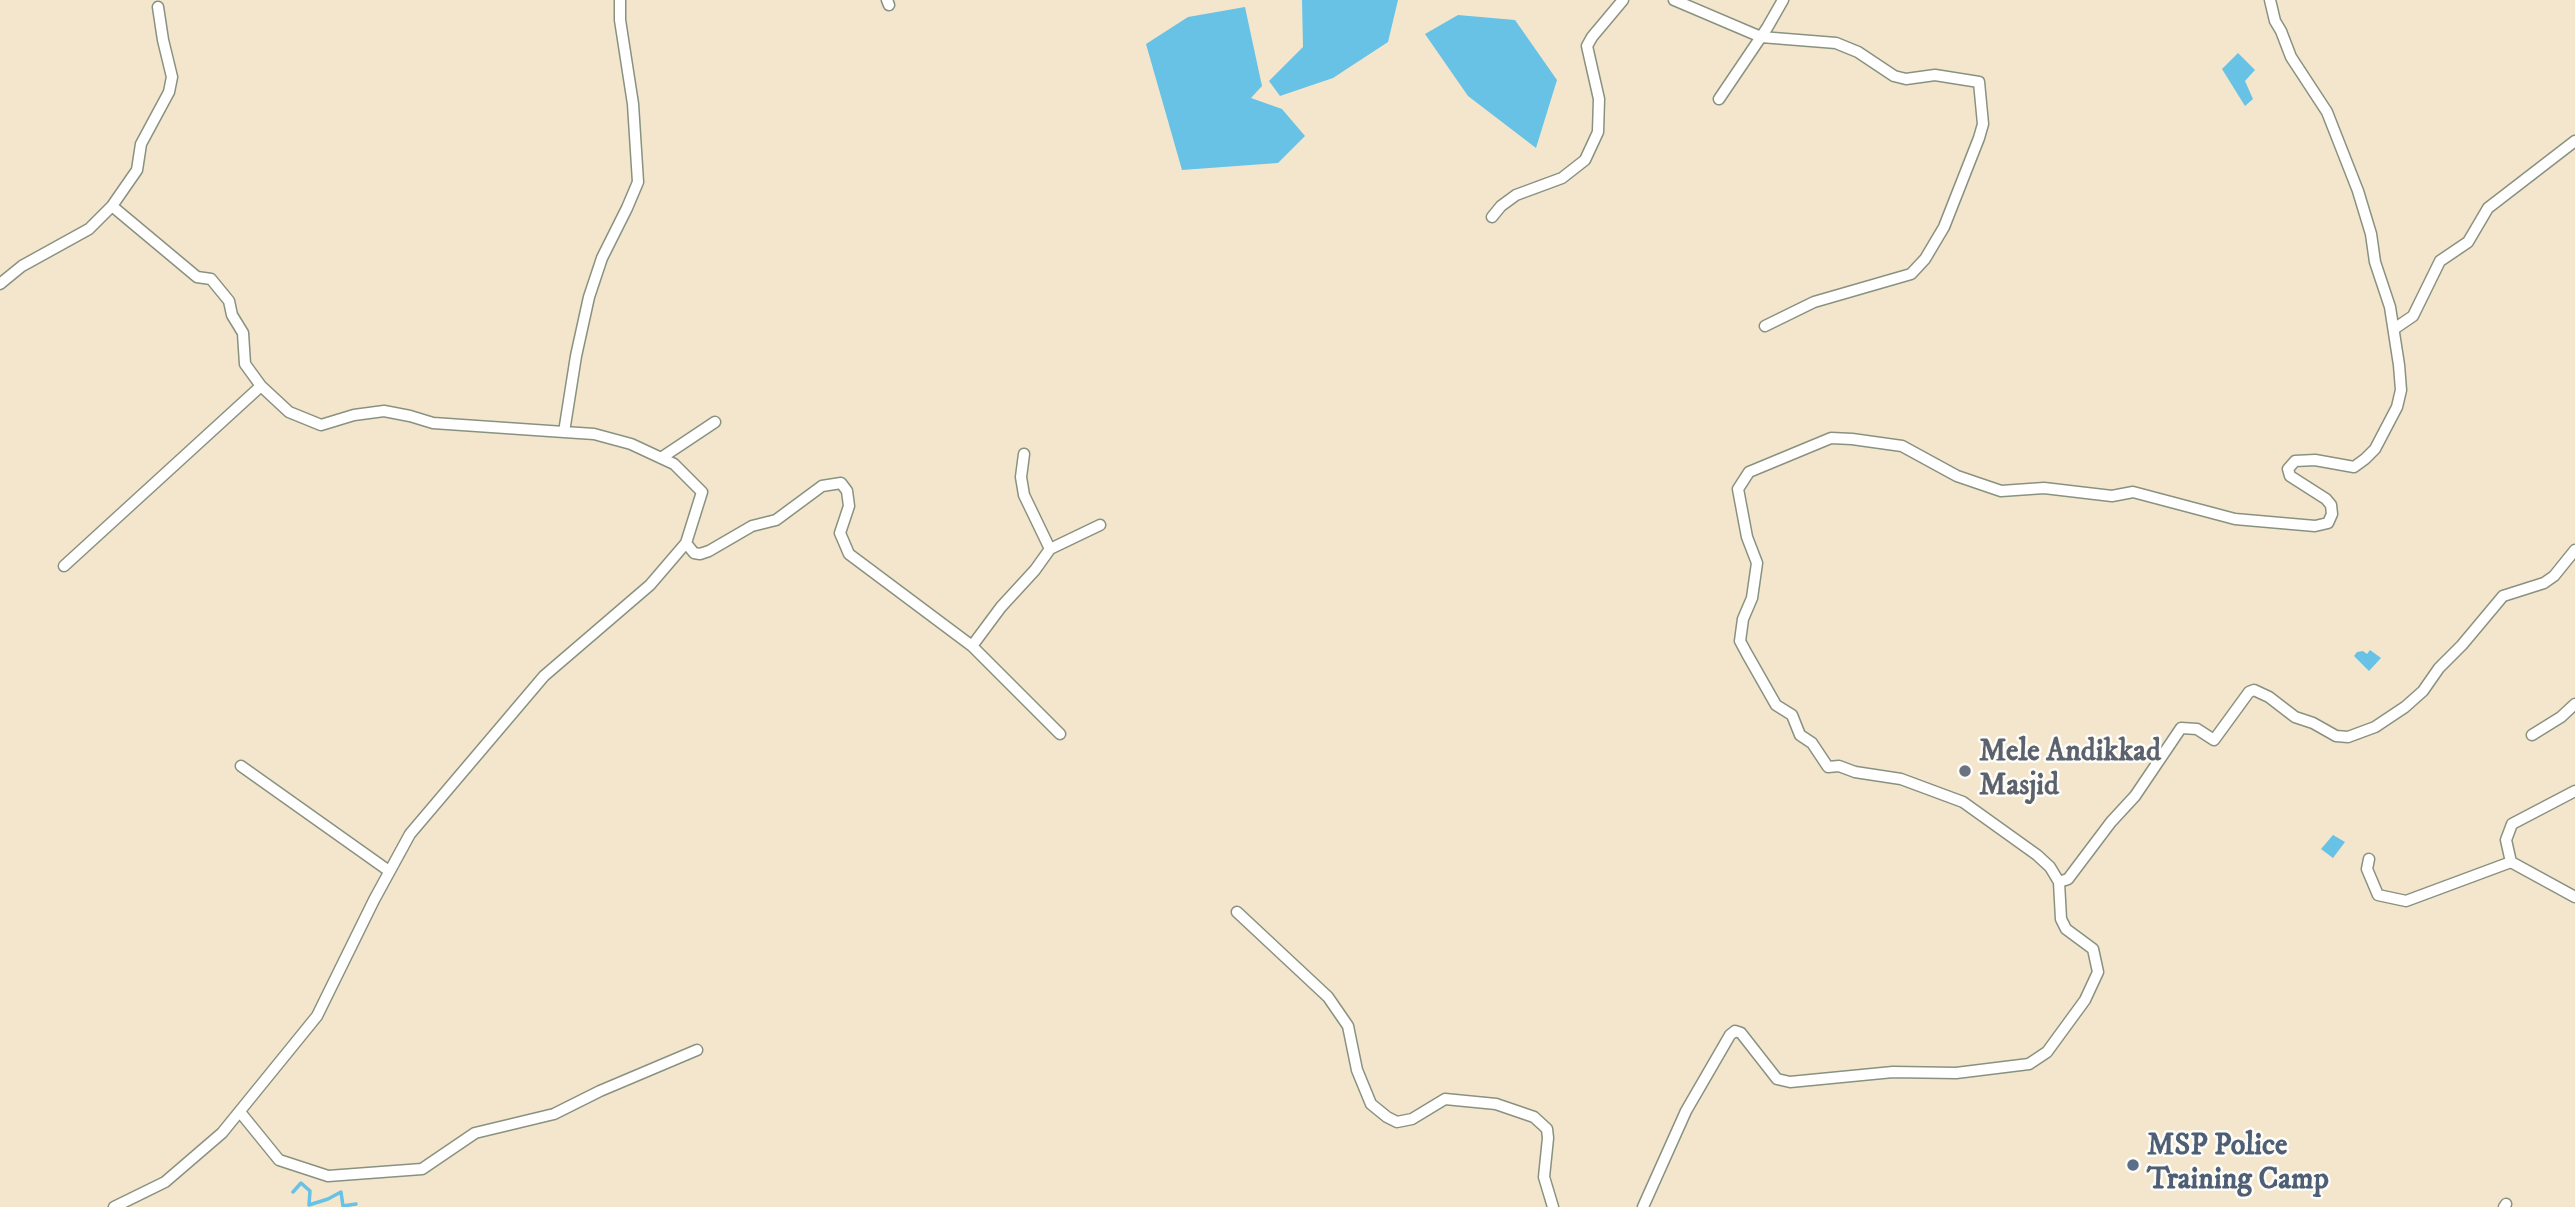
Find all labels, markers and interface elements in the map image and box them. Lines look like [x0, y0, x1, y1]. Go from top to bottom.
place label: Mele Andikkad Masjid [1979, 736, 2161, 806]
marker: Mele Andikkad Masjid [1957, 763, 1973, 779]
place label: MSP Police Training Camp [2147, 1130, 2329, 1200]
marker: MSP Police Training Camp [2125, 1157, 2141, 1173]

